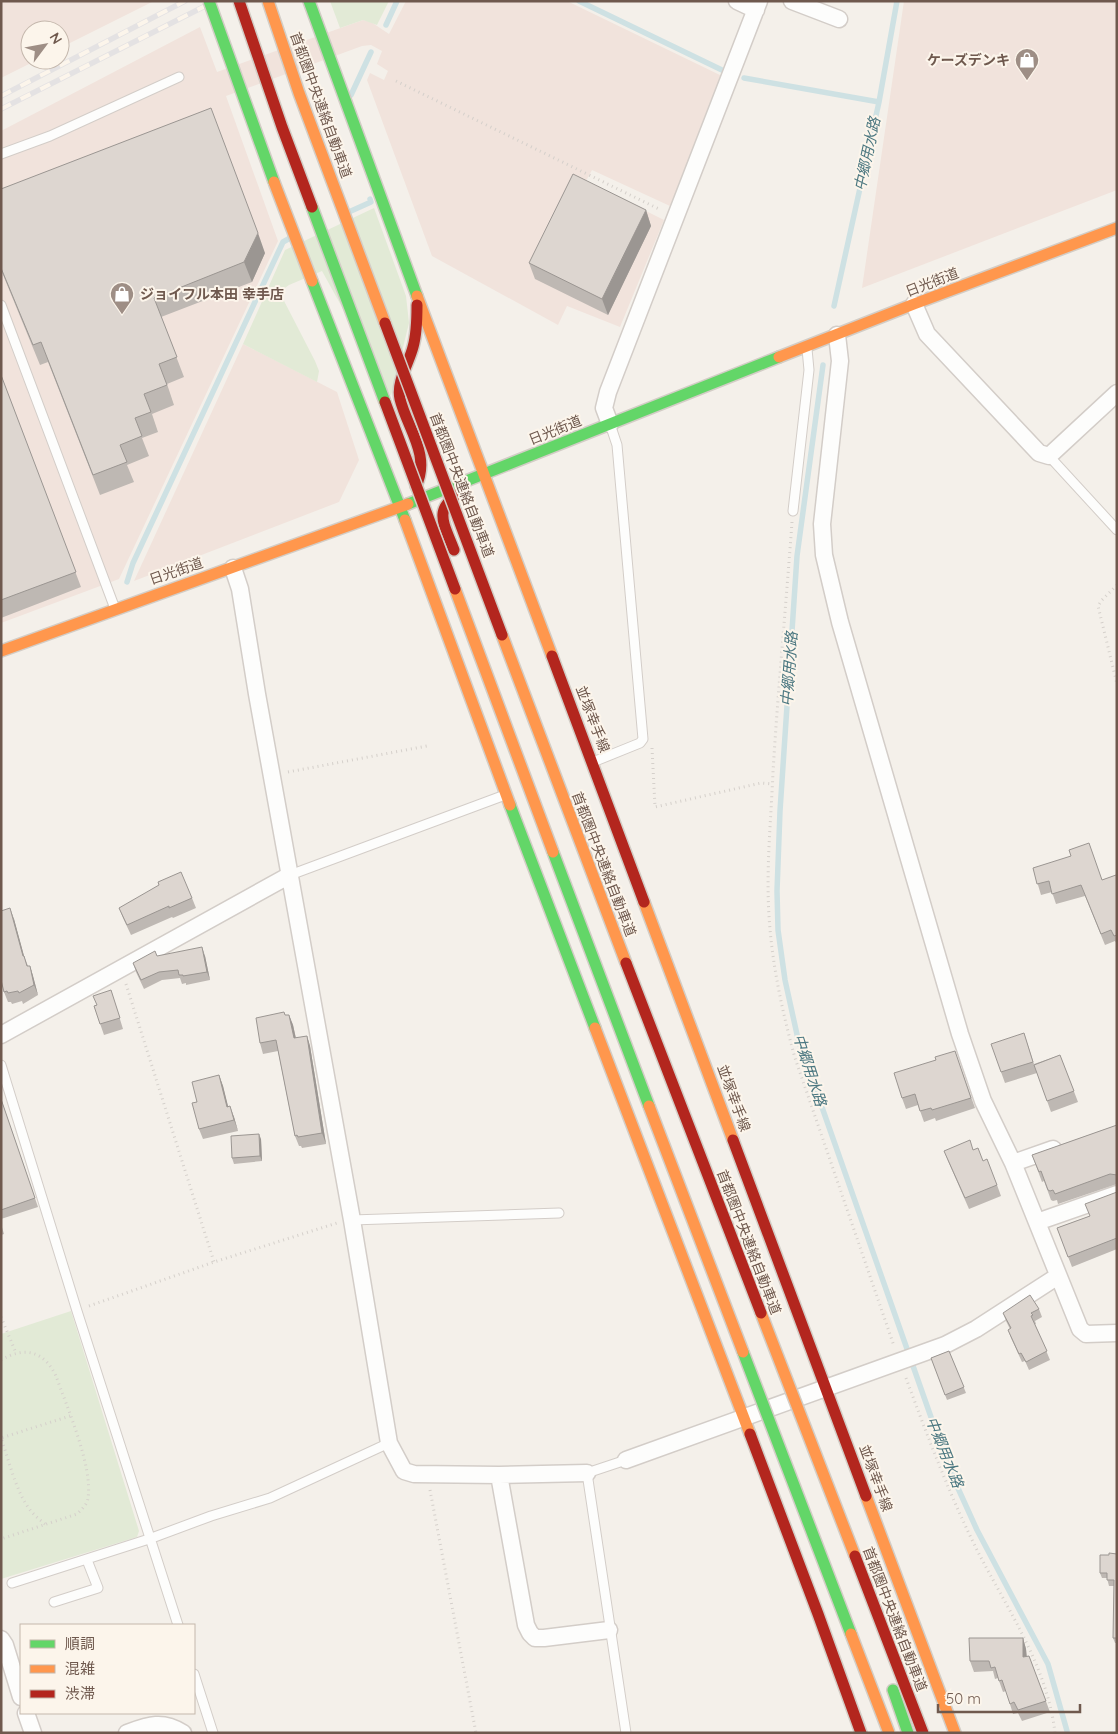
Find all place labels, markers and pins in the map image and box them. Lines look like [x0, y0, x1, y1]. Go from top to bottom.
shop icon: ケーズデンキ [1014, 47, 1040, 81]
place label: ケーズデンキ [927, 51, 1010, 69]
shop icon: ジョイフル本田 幸手店 [109, 281, 135, 315]
place label: ジョイフル本田 幸手店 [140, 285, 284, 303]

